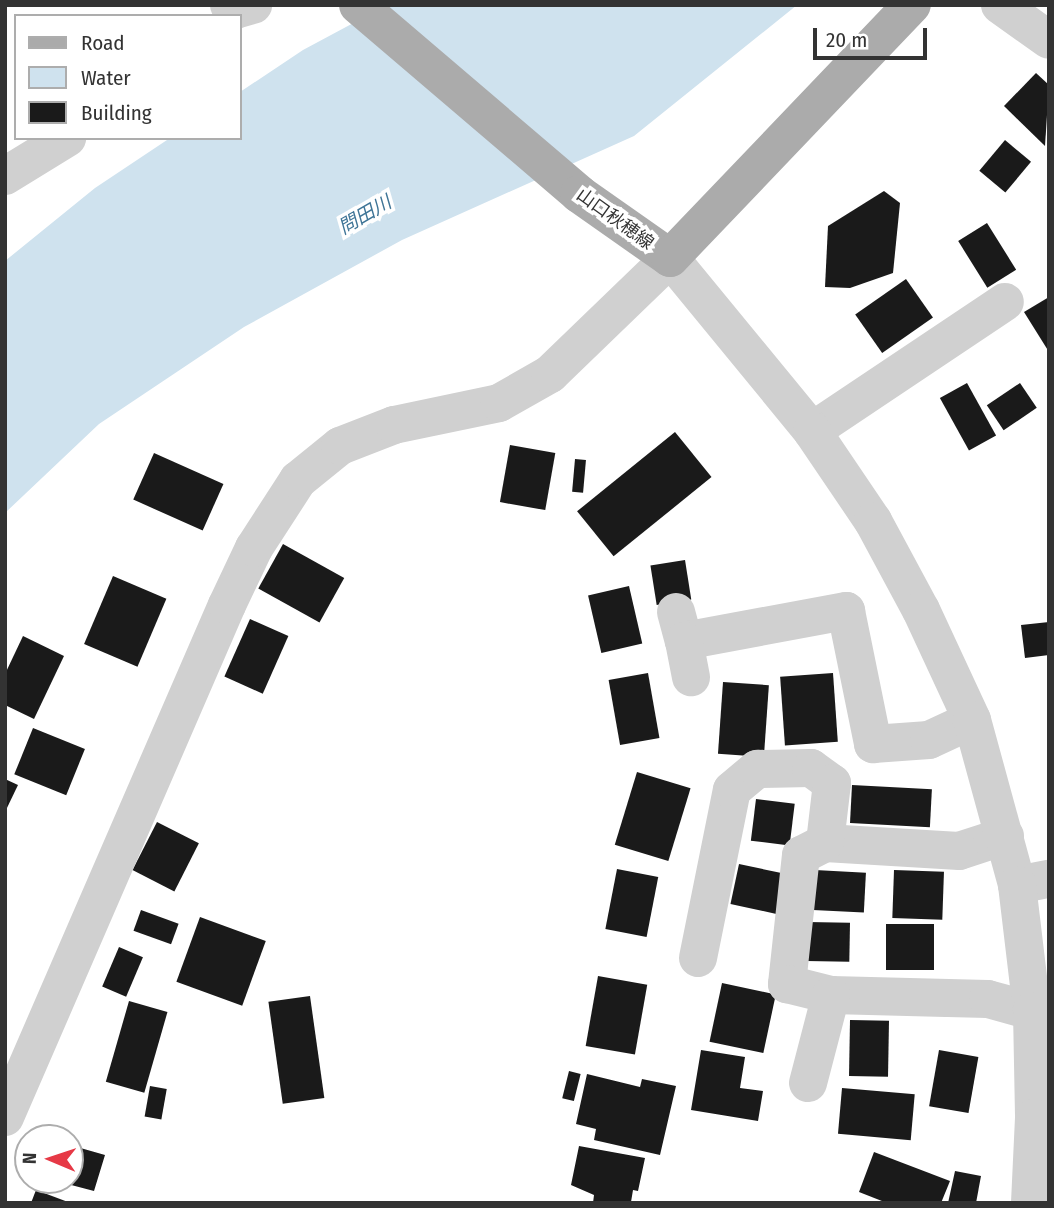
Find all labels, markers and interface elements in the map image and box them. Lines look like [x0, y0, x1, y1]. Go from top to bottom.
legend [14, 14, 242, 140]
scale bar [816, 14, 930, 58]
text: 20 m [826, 27, 867, 53]
text: Road [81, 30, 125, 56]
text: Water [81, 65, 131, 91]
text: Building [81, 100, 152, 126]
street label: 山口秋穂線 [572, 184, 658, 254]
water label: 問田川 [335, 191, 395, 239]
north arrow [14, 1124, 84, 1194]
text: N [18, 1152, 41, 1164]

